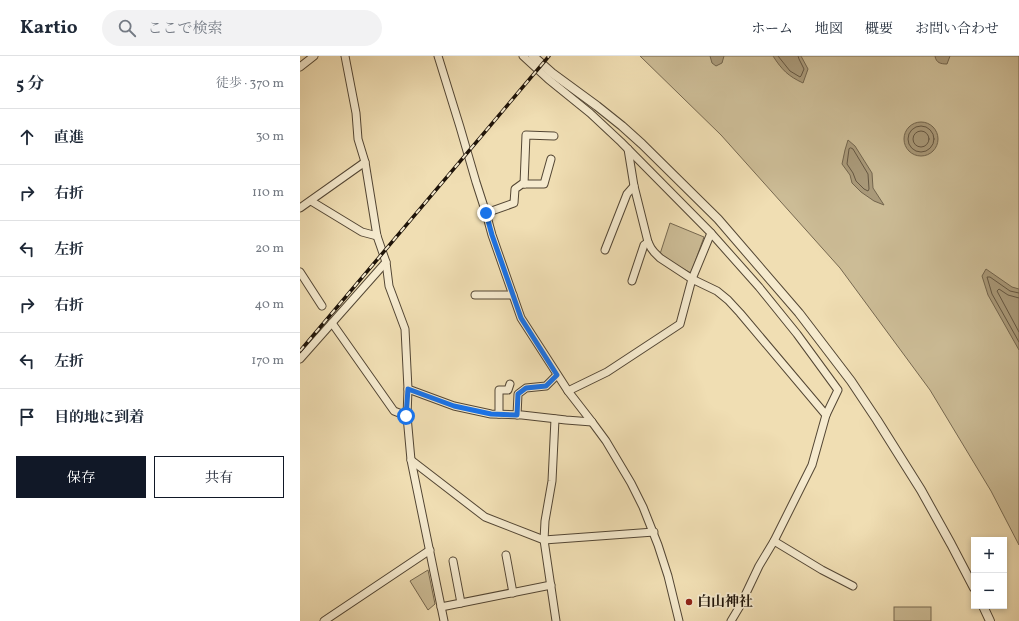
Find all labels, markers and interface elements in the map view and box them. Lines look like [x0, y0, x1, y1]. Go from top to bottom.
search box [102, 10, 382, 46]
text: Kartio [20, 15, 78, 41]
icon: search [116, 17, 138, 39]
text: ここで検索 [148, 19, 223, 40]
text: ホーム [751, 20, 793, 39]
text: 地図 [815, 20, 843, 39]
text: 概要 [865, 20, 893, 39]
text: お問い合わせ [915, 20, 999, 39]
text: 5 分 [16, 73, 45, 96]
text: 徒歩 · 370 m [216, 75, 284, 93]
icon: ahead [16, 126, 38, 148]
text: 直進 [54, 128, 84, 149]
text: 30 m [256, 128, 284, 146]
icon: right [16, 182, 38, 204]
text: 右折 [54, 184, 84, 205]
text: 110 m [252, 184, 284, 202]
route end [477, 204, 495, 222]
icon: left [16, 238, 38, 260]
text: 左折 [54, 240, 84, 261]
text: 20 m [255, 240, 284, 258]
icon: right [16, 294, 38, 316]
text: 右折 [54, 296, 84, 317]
text: 40 m [255, 296, 284, 314]
icon: left [16, 350, 38, 372]
text: 左折 [54, 352, 84, 373]
text: 170 m [251, 352, 284, 370]
icon: arrive [16, 406, 38, 428]
route start [397, 407, 415, 425]
text: 目的地に到着 [54, 408, 144, 429]
button: 保存 [16, 456, 146, 498]
button: 共有 [154, 456, 284, 498]
map controls [971, 537, 1007, 609]
button: + [971, 537, 1007, 573]
button: − [971, 573, 1007, 609]
place label: 白山神社 [697, 593, 753, 612]
marker: 白山神社 [684, 597, 694, 607]

